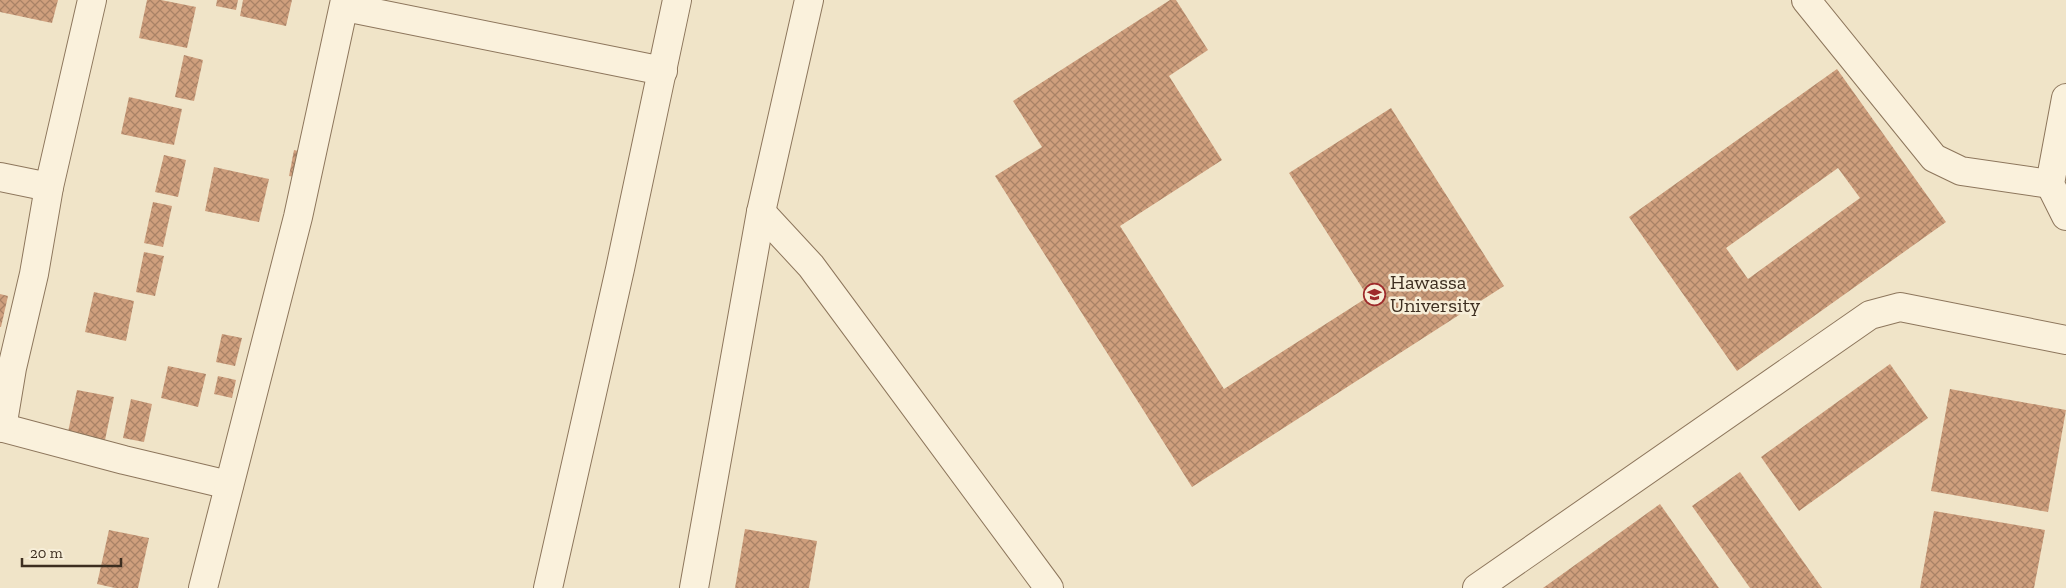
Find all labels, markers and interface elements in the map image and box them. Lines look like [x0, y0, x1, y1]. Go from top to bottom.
place label: Hawassa University [1390, 270, 1481, 317]
school or university icon: Hawassa University [1362, 282, 1386, 306]
scale bar [22, 536, 121, 568]
text: 20 m [30, 544, 63, 562]

